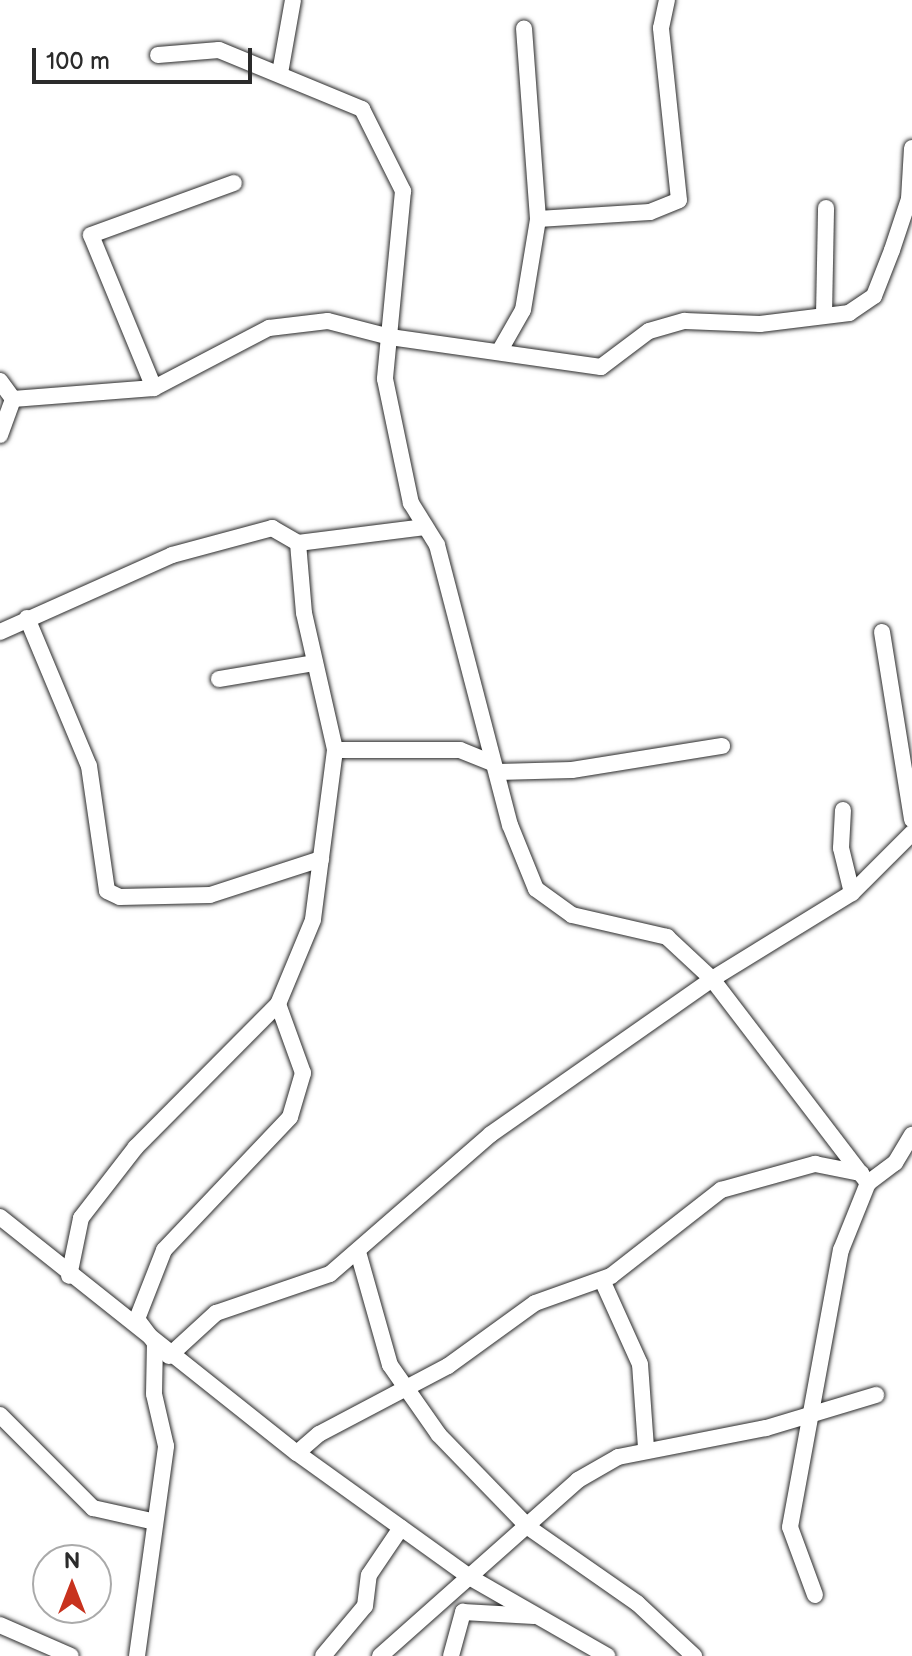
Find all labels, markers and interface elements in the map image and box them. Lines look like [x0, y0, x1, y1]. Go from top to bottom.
scale bar [36, 32, 256, 82]
text: 100 m [46, 47, 110, 76]
north arrow [32, 1544, 112, 1624]
text: N [64, 1548, 80, 1575]

